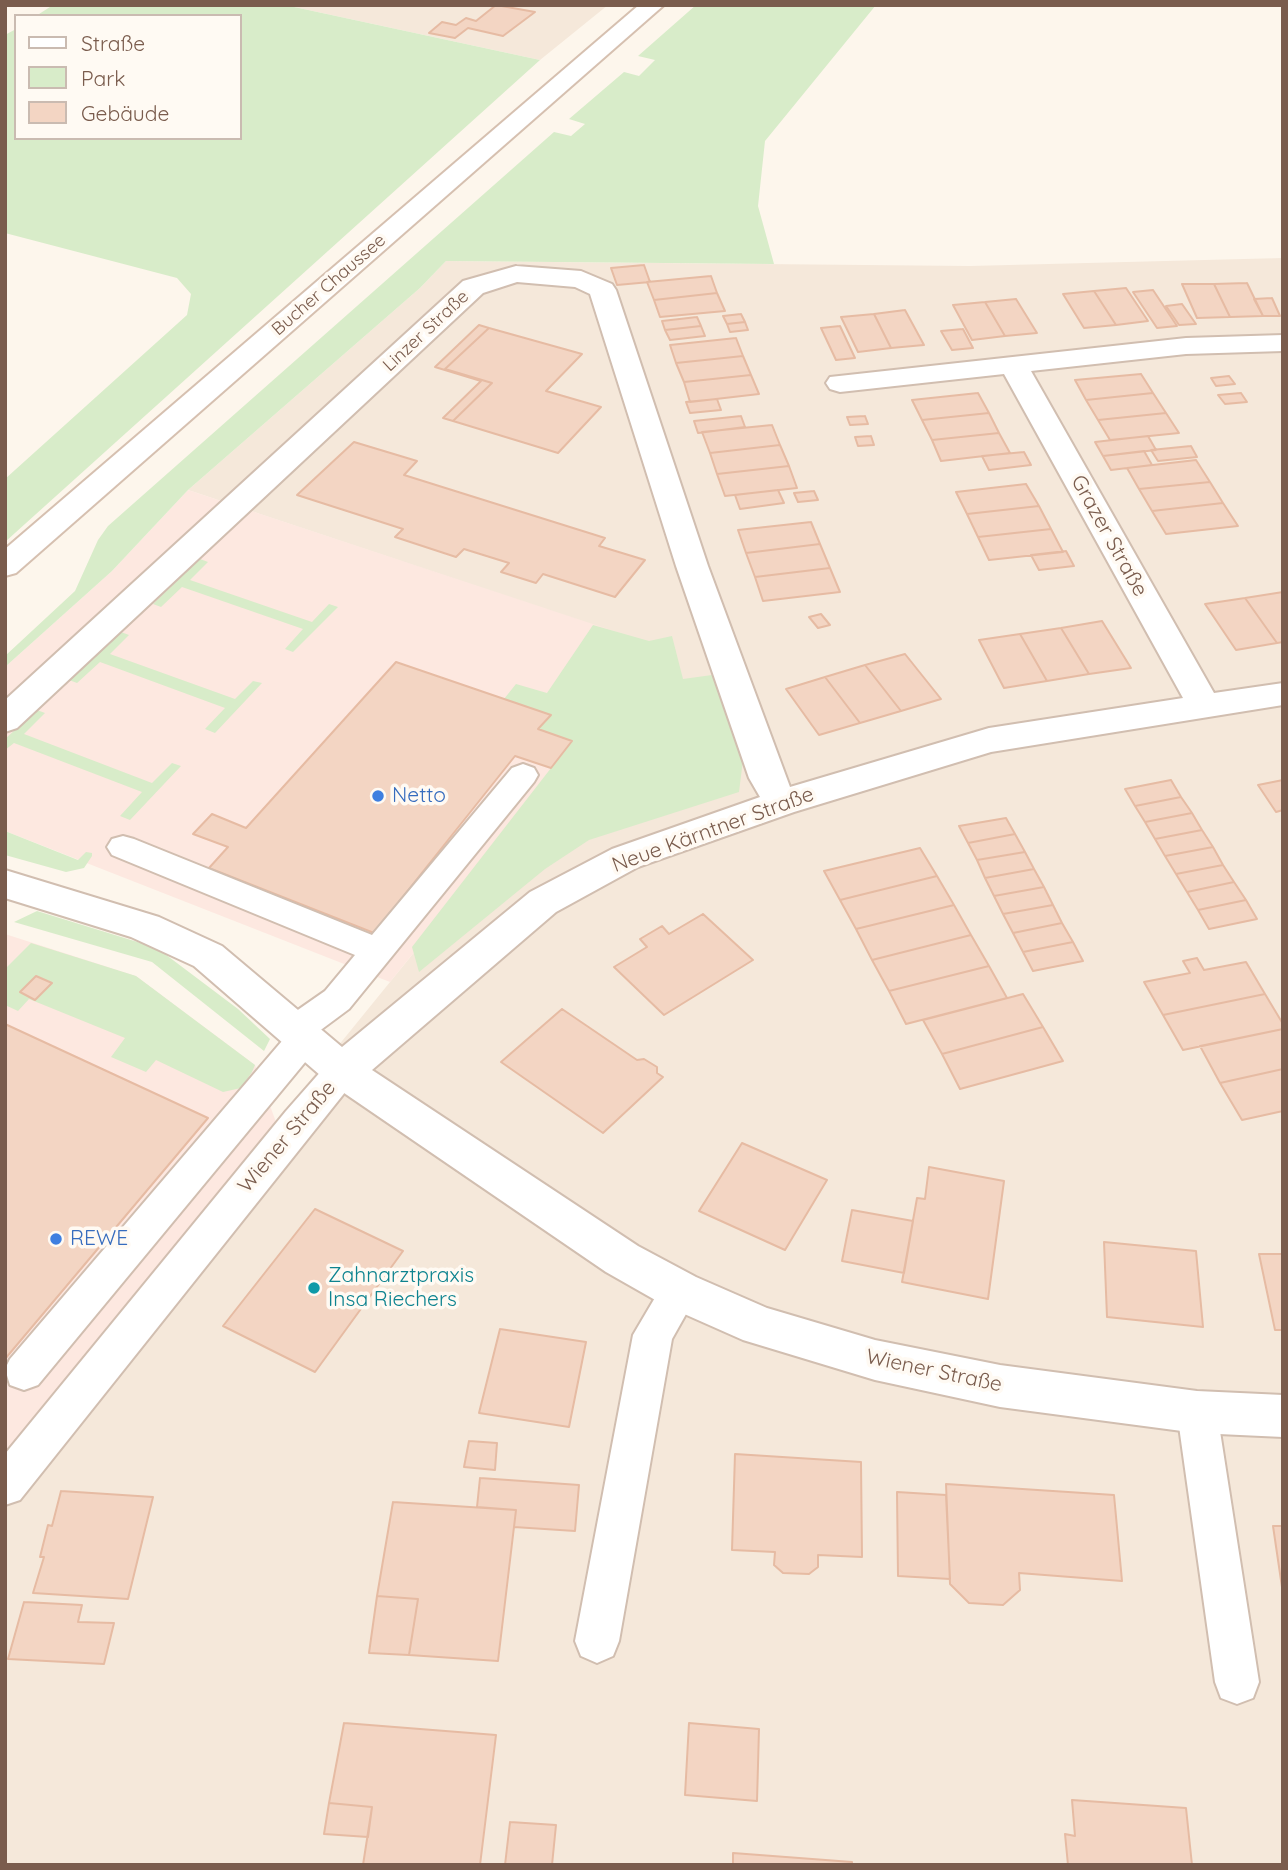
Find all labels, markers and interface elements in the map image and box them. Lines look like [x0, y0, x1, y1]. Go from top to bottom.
legend [14, 14, 242, 140]
text: Straße [81, 30, 145, 56]
text: Park [81, 65, 125, 91]
text: Gebäude [81, 100, 169, 126]
street label: Bucher Chaussee [268, 230, 390, 340]
street label: Linzer Straße [379, 286, 473, 376]
street label: Grazer Straße [1065, 471, 1153, 601]
street label: Neue Kärntner Straße [609, 782, 817, 878]
place label: Netto [392, 783, 446, 809]
marker: Netto [370, 788, 386, 804]
street label: Wiener Straße [233, 1076, 341, 1198]
place label: REWE [70, 1226, 128, 1252]
marker: REWE [48, 1231, 64, 1247]
place label: Zahnarztpraxis Insa Riechers [328, 1263, 474, 1313]
marker: Zahnarztpraxis Insa Riechers [306, 1280, 322, 1296]
street label: Wiener Straße [864, 1344, 1004, 1398]

